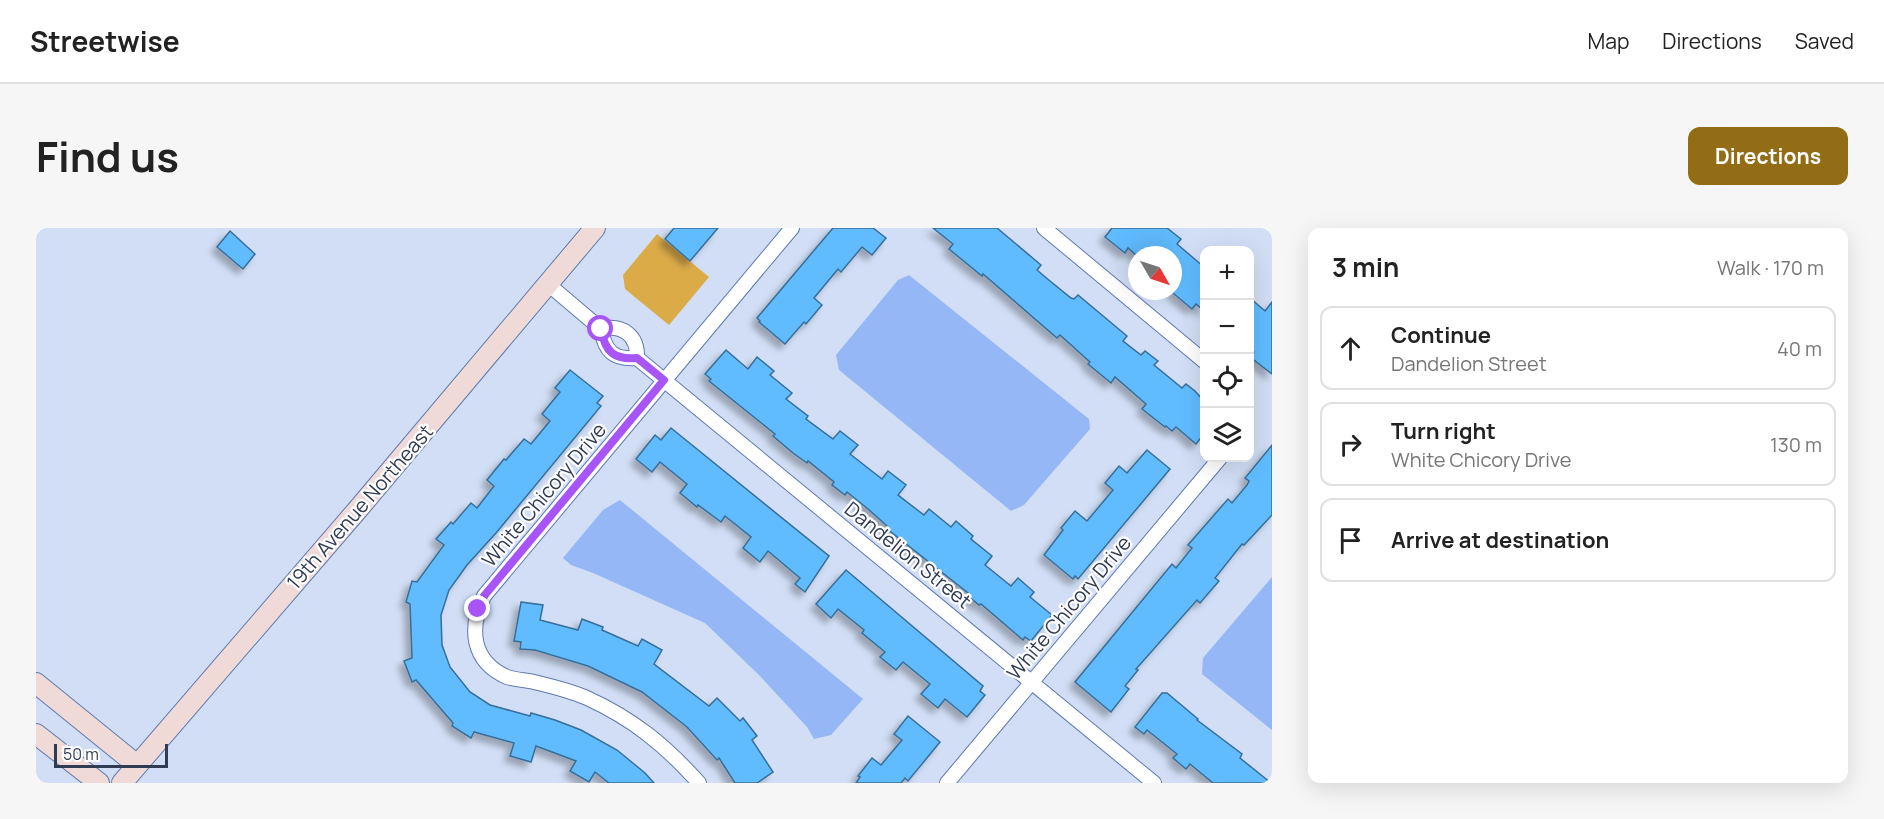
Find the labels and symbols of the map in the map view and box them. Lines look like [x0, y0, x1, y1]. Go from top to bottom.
north arrow [1128, 246, 1182, 300]
route start [587, 315, 613, 341]
street label: White Chicory Drive [475, 417, 612, 572]
street label: 19th Avenue Northeast [280, 418, 439, 595]
street label: Dandelion Street [839, 495, 977, 614]
street label: White Chicory Drive [1000, 530, 1137, 685]
route end [464, 595, 490, 621]
scale bar [54, 741, 168, 768]

